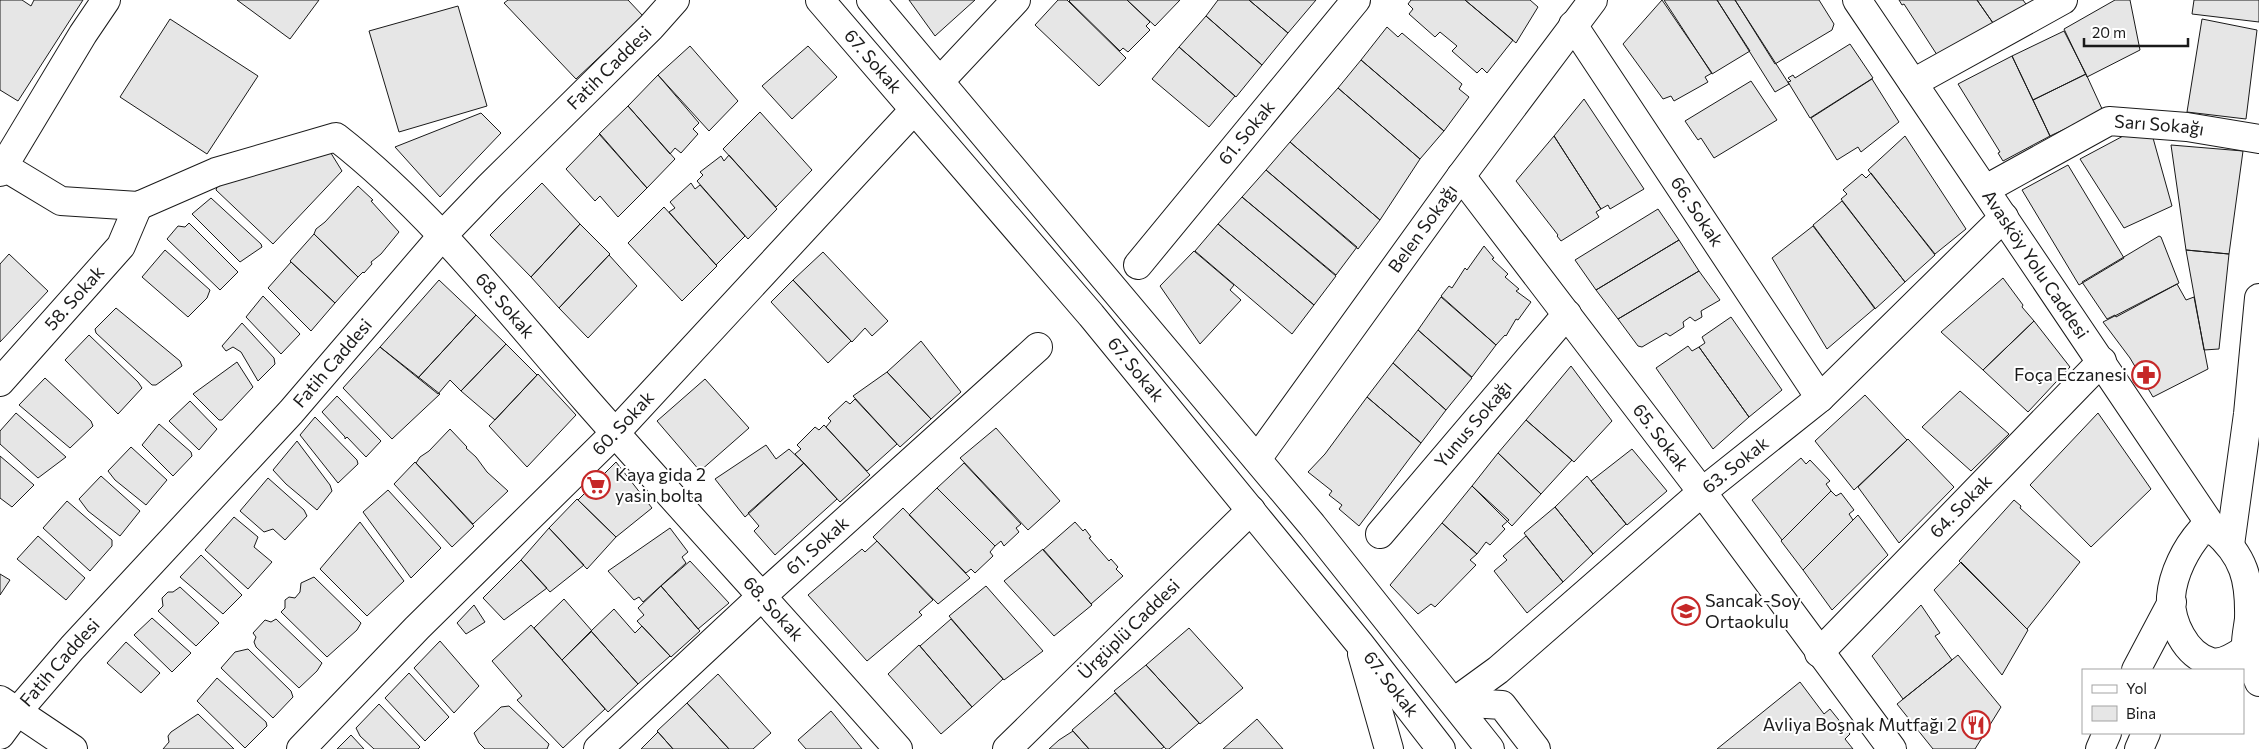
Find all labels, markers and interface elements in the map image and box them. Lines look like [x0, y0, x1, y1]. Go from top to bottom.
scale bar [2084, 15, 2188, 47]
street label: Fatih Caddesi [562, 21, 656, 114]
text: 20 m [2092, 23, 2126, 41]
street label: 67. Sokak [840, 24, 907, 97]
street label: 61. Sokak [1213, 96, 1279, 169]
street label: Sarı Sokağı [2114, 109, 2206, 140]
street label: 66. Sokak [1666, 172, 1729, 251]
street label: Belen Sokağı [1383, 179, 1462, 277]
street label: Avasköy Yolu Caddesi [1978, 185, 2094, 343]
street label: 58. Sokak [39, 261, 108, 334]
street label: 68. Sokak [471, 268, 540, 342]
street label: Fatih Caddesi [288, 314, 376, 412]
street label: 67. Sokak [1103, 332, 1169, 406]
pharmacy icon: Foça Eczanesi [2131, 360, 2161, 390]
place label: Foça Eczanesi [2014, 363, 2127, 385]
street label: Yunus Sokağı [1429, 376, 1516, 472]
street label: 60. Sokak [587, 386, 658, 460]
street label: 65. Sokak [1629, 399, 1694, 475]
street label: 63. Sokak [1697, 431, 1773, 498]
place label: Kaya gida 2 yasin bolta [615, 463, 706, 506]
street label: 64. Sokak [1925, 469, 1996, 542]
supermarket icon: Kaya gida 2 yasin bolta [581, 470, 611, 500]
street label: 61. Sokak [781, 511, 853, 579]
street label: 68. Sokak [739, 571, 809, 645]
street label: Ürgüplü Caddesi [1073, 574, 1184, 683]
place label: Sancak-Soy Ortaokulu [1705, 589, 1801, 632]
school or university icon: Sancak-Soy Ortaokulu [1671, 596, 1701, 626]
street label: Fatih Caddesi [15, 613, 104, 711]
street label: 67. Sokak [1359, 646, 1424, 721]
legend [2082, 669, 2244, 734]
text: Yol [2126, 679, 2147, 697]
text: Bina [2126, 704, 2156, 722]
restaurant icon: Avliya Boşnak Mutfağı 2 [1961, 710, 1991, 740]
place label: Avliya Boşnak Mutfağı 2 [1763, 713, 1957, 735]

